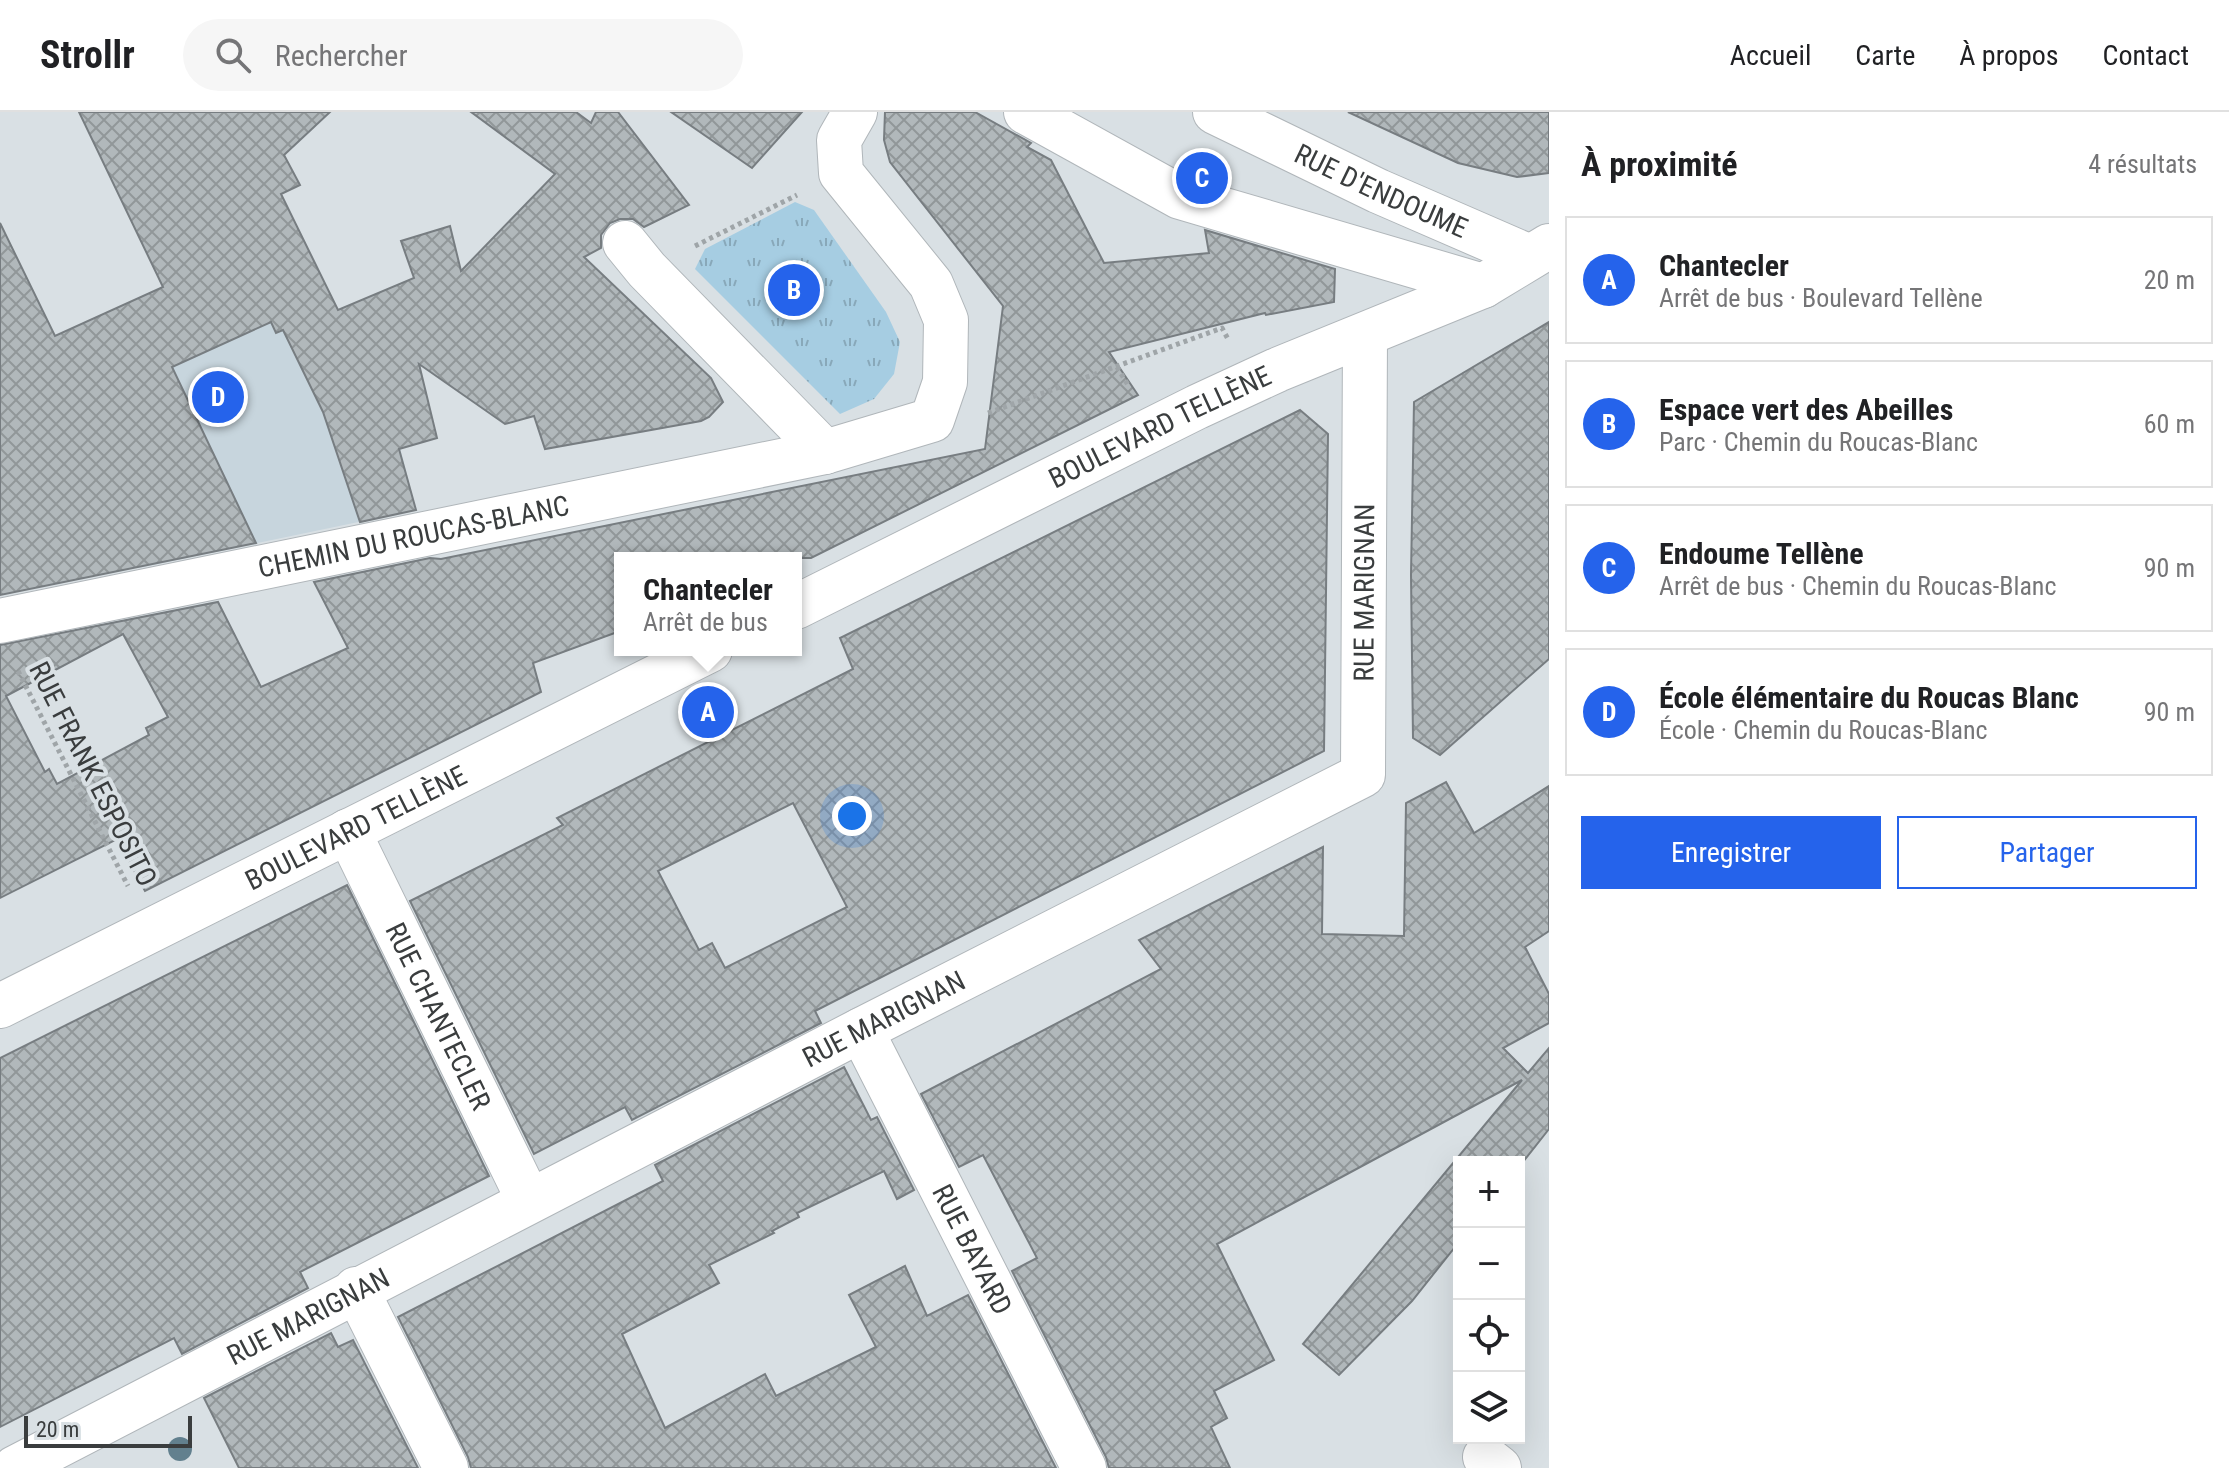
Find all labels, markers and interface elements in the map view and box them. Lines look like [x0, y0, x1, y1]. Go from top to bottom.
search box [183, 19, 743, 91]
text: Strollr [40, 33, 135, 77]
icon: search [211, 33, 255, 77]
text: Rechercher [275, 38, 408, 73]
text: Accueil [1730, 39, 1811, 72]
text: Carte [1855, 39, 1915, 72]
text: À propos [1959, 39, 2059, 72]
text: Contact [2103, 39, 2189, 72]
street label: RUE D'ENDOUME [1289, 137, 1473, 244]
text: À proximité [1581, 144, 1738, 184]
pin: C [1176, 148, 1228, 208]
text: 4 résultats [2088, 149, 2197, 179]
text: Chantecler [1659, 248, 1789, 283]
pin: B [768, 260, 820, 320]
text: A [1601, 265, 1617, 295]
text: 20 m [2144, 265, 2195, 295]
text: Arrêt de bus · Boulevard Tellène [1659, 283, 1983, 313]
street label: BOULEVARD TELLÈNE [1043, 359, 1276, 495]
pin: D [192, 367, 244, 427]
text: Espace vert des Abeilles [1659, 392, 1953, 427]
text: B [1602, 409, 1616, 439]
text: 60 m [2144, 409, 2195, 439]
text: Parc · Chemin du Roucas-Blanc [1659, 427, 1978, 457]
street label: CHEMIN DU ROUCAS-BLANC [255, 488, 572, 584]
street label: RUE MARIGNAN [1347, 504, 1381, 682]
text: Endoume Tellène [1659, 536, 1864, 571]
popup [614, 552, 802, 656]
text: C [1602, 553, 1616, 583]
text: 90 m [2144, 553, 2195, 583]
text: Arrêt de bus · Chemin du Roucas-Blanc [1659, 571, 2056, 601]
text: Chantecler [643, 572, 773, 607]
text: Arrêt de bus [643, 607, 768, 637]
street label: RUE FRANK ESPOSITO [22, 656, 164, 892]
text: École élémentaire du Roucas Blanc [1659, 680, 2079, 715]
pin: A [682, 682, 734, 742]
text: D [1602, 697, 1616, 727]
text: 90 m [2144, 697, 2195, 727]
text: École · Chemin du Roucas-Blanc [1659, 715, 1988, 745]
street label: BOULEVARD TELLÈNE [240, 758, 472, 897]
your location [832, 796, 872, 836]
button: Enregistrer [1581, 816, 1881, 889]
button: Partager [1897, 816, 2197, 889]
street label: RUE CHANTECLER [379, 917, 498, 1115]
street label: RUE MARIGNAN [797, 963, 970, 1074]
map controls [1453, 1156, 1525, 1444]
button: + [1453, 1156, 1525, 1228]
street label: RUE BAYARD [926, 1179, 1019, 1320]
button: − [1453, 1228, 1525, 1300]
street label: RUE MARIGNAN [221, 1261, 395, 1372]
button: locate [1453, 1300, 1525, 1372]
button: layers [1453, 1372, 1525, 1444]
scale bar [24, 1412, 192, 1448]
text: 20 m [36, 1417, 79, 1442]

